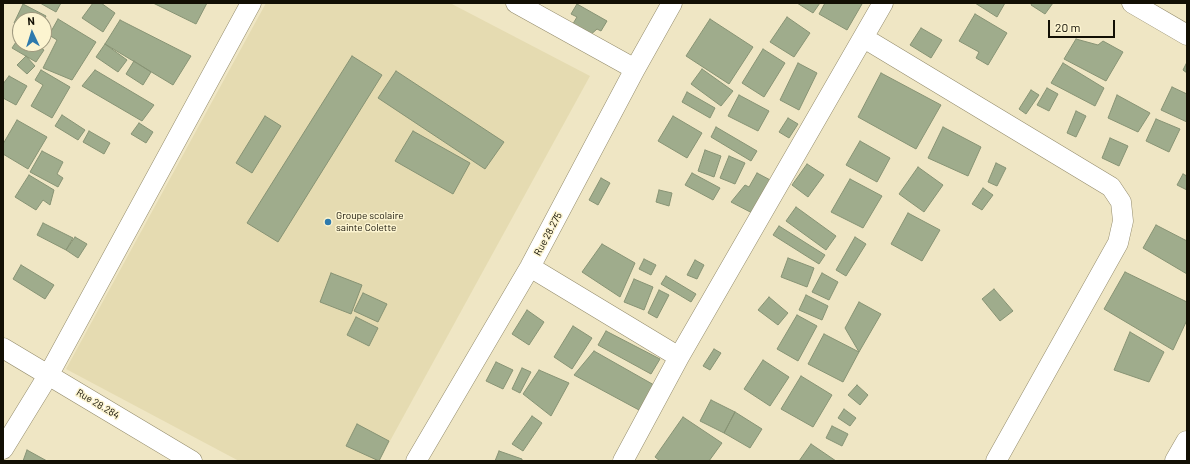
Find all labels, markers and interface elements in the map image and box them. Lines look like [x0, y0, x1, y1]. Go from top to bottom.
north arrow [12, 12, 52, 52]
scale bar [1050, 12, 1117, 38]
text: N [27, 14, 35, 27]
text: 20 m [1055, 20, 1081, 34]
place label: Groupe scolaire sainte Colette [336, 210, 404, 234]
street label: Rue 28.275 [532, 210, 564, 258]
marker: Groupe scolaire sainte Colette [323, 217, 333, 227]
street label: Rue 28.284 [74, 386, 122, 422]

